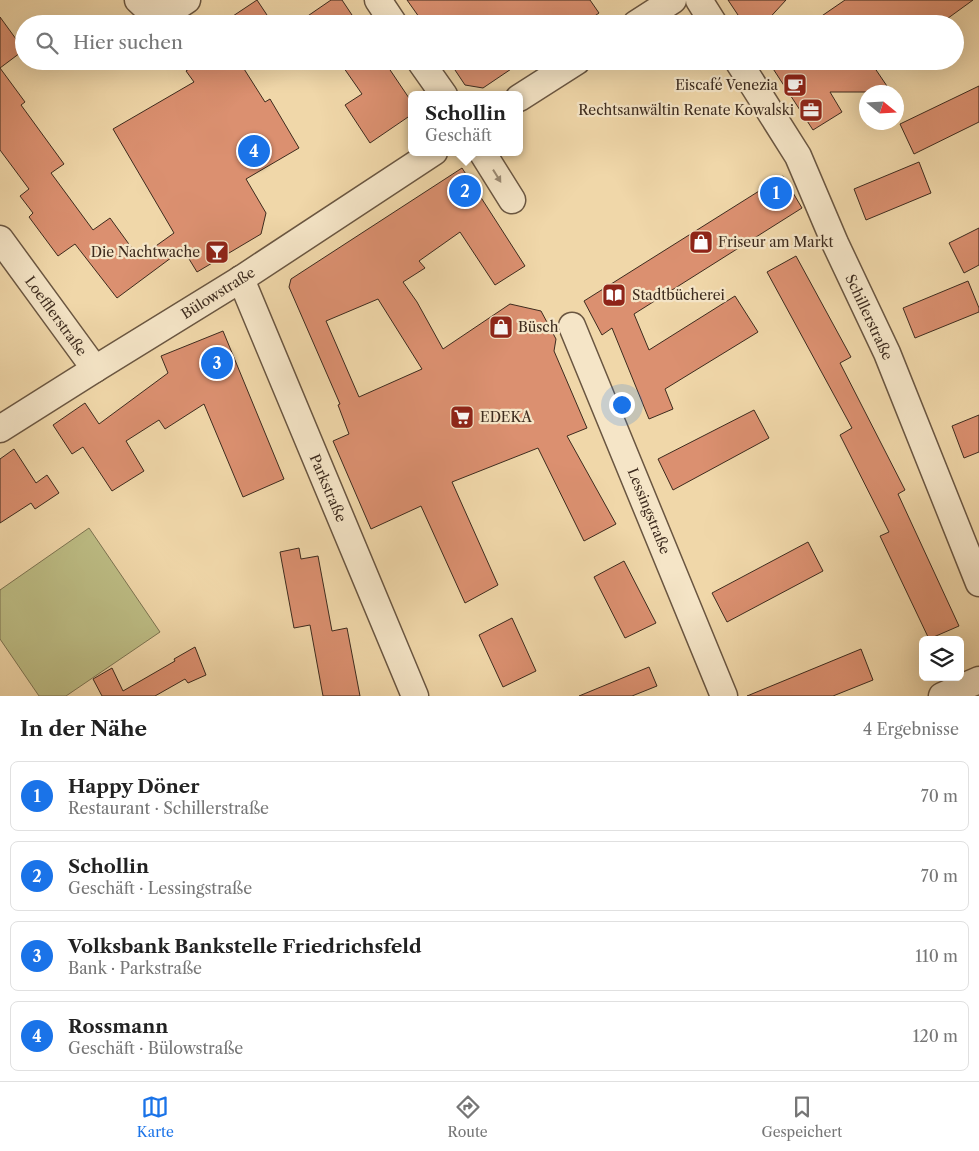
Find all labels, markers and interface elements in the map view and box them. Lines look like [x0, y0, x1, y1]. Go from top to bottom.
search box [15, 15, 964, 70]
icon: search [33, 29, 61, 57]
text: Hier suchen [73, 31, 183, 54]
cafe icon: Eiscafé Venezia [782, 72, 808, 98]
place label: Eiscafé Venezia [675, 76, 779, 94]
north arrow [859, 85, 904, 130]
popup [408, 91, 523, 156]
office icon: Rechtsanwältin Renate Kowalski [798, 97, 824, 123]
place label: Rechtsanwältin Renate Kowalski [578, 101, 794, 119]
text: Schollin [425, 102, 506, 125]
text: Geschäft [425, 125, 492, 145]
pin: 4 [238, 132, 270, 170]
one-way arrow [492, 170, 502, 183]
pin: 2 [449, 172, 481, 210]
pin: 1 [760, 174, 792, 212]
shop icon: Friseur am Markt [688, 229, 714, 255]
place label: Friseur am Markt [718, 233, 834, 251]
bar icon: Die Nachtwache [204, 239, 230, 265]
place label: Die Nachtwache [91, 243, 200, 261]
street label: Bülowstraße [178, 263, 258, 323]
street label: Schillerstraße [841, 271, 897, 363]
street label: Loefflerstraße [21, 272, 91, 360]
library icon: Stadtbücherei [601, 282, 627, 308]
place label: Stadtbücherei [632, 286, 725, 304]
shop icon: Büsch [488, 314, 514, 340]
place label: Büsch [518, 318, 559, 336]
pin: 3 [201, 344, 233, 382]
your location [609, 392, 635, 418]
supermarket icon: EDEKA [449, 404, 475, 430]
place label: EDEKA [480, 408, 532, 426]
street label: Parkstraße [306, 451, 350, 525]
street label: Lessingstraße [624, 465, 675, 557]
map controls [919, 636, 964, 681]
button: layers [919, 636, 964, 681]
text: In der Nähe [20, 716, 147, 741]
text: 4 Ergebnisse [863, 719, 959, 739]
text: Happy Döner [68, 775, 199, 798]
text: 1 [33, 786, 41, 806]
text: 70 m [921, 786, 958, 806]
text: Restaurant · Schillerstraße [68, 798, 269, 818]
text: Schollin [68, 855, 149, 878]
text: 2 [32, 866, 42, 886]
text: 70 m [921, 866, 958, 886]
text: Geschäft · Lessingstraße [68, 878, 252, 898]
text: Volksbank Bankstelle Friedrichsfeld [68, 935, 422, 958]
text: 3 [32, 946, 42, 966]
text: 110 m [915, 946, 958, 966]
text: Bank · Parkstraße [68, 958, 202, 978]
text: Rossmann [68, 1015, 168, 1038]
text: 4 [32, 1026, 42, 1046]
text: 120 m [913, 1026, 958, 1046]
text: Geschäft · Bülowstraße [68, 1038, 243, 1058]
tab: Karte [137, 1093, 174, 1141]
tab: Route [448, 1093, 488, 1141]
tab: Gespeichert [761, 1093, 842, 1141]

